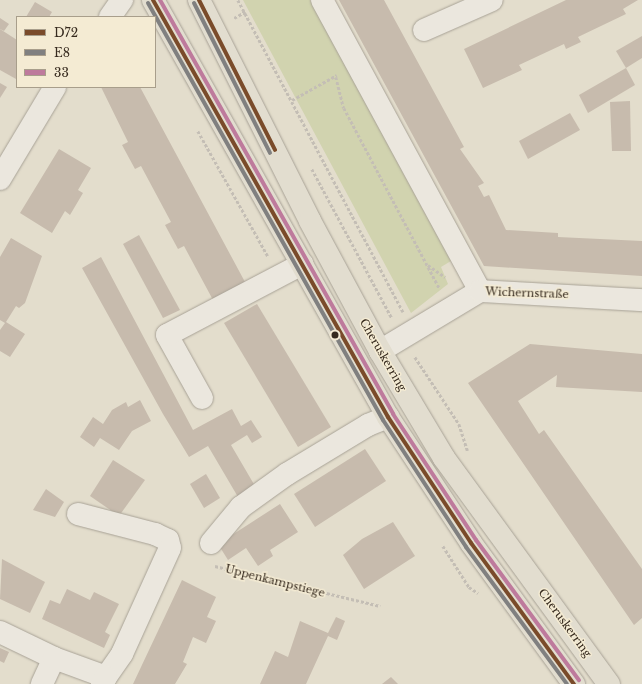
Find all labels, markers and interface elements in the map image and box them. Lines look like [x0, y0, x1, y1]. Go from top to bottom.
legend [16, 16, 156, 88]
text: D72 [54, 25, 78, 40]
text: E8 [54, 45, 70, 60]
text: 33 [54, 65, 69, 80]
street label: Wichernstraße [485, 285, 569, 301]
street label: Cheruskerring [357, 316, 409, 394]
unlabelled marker [330, 330, 340, 340]
street label: Uppenkampstiege [224, 562, 326, 600]
street label: Cheruskerring [536, 586, 594, 660]

